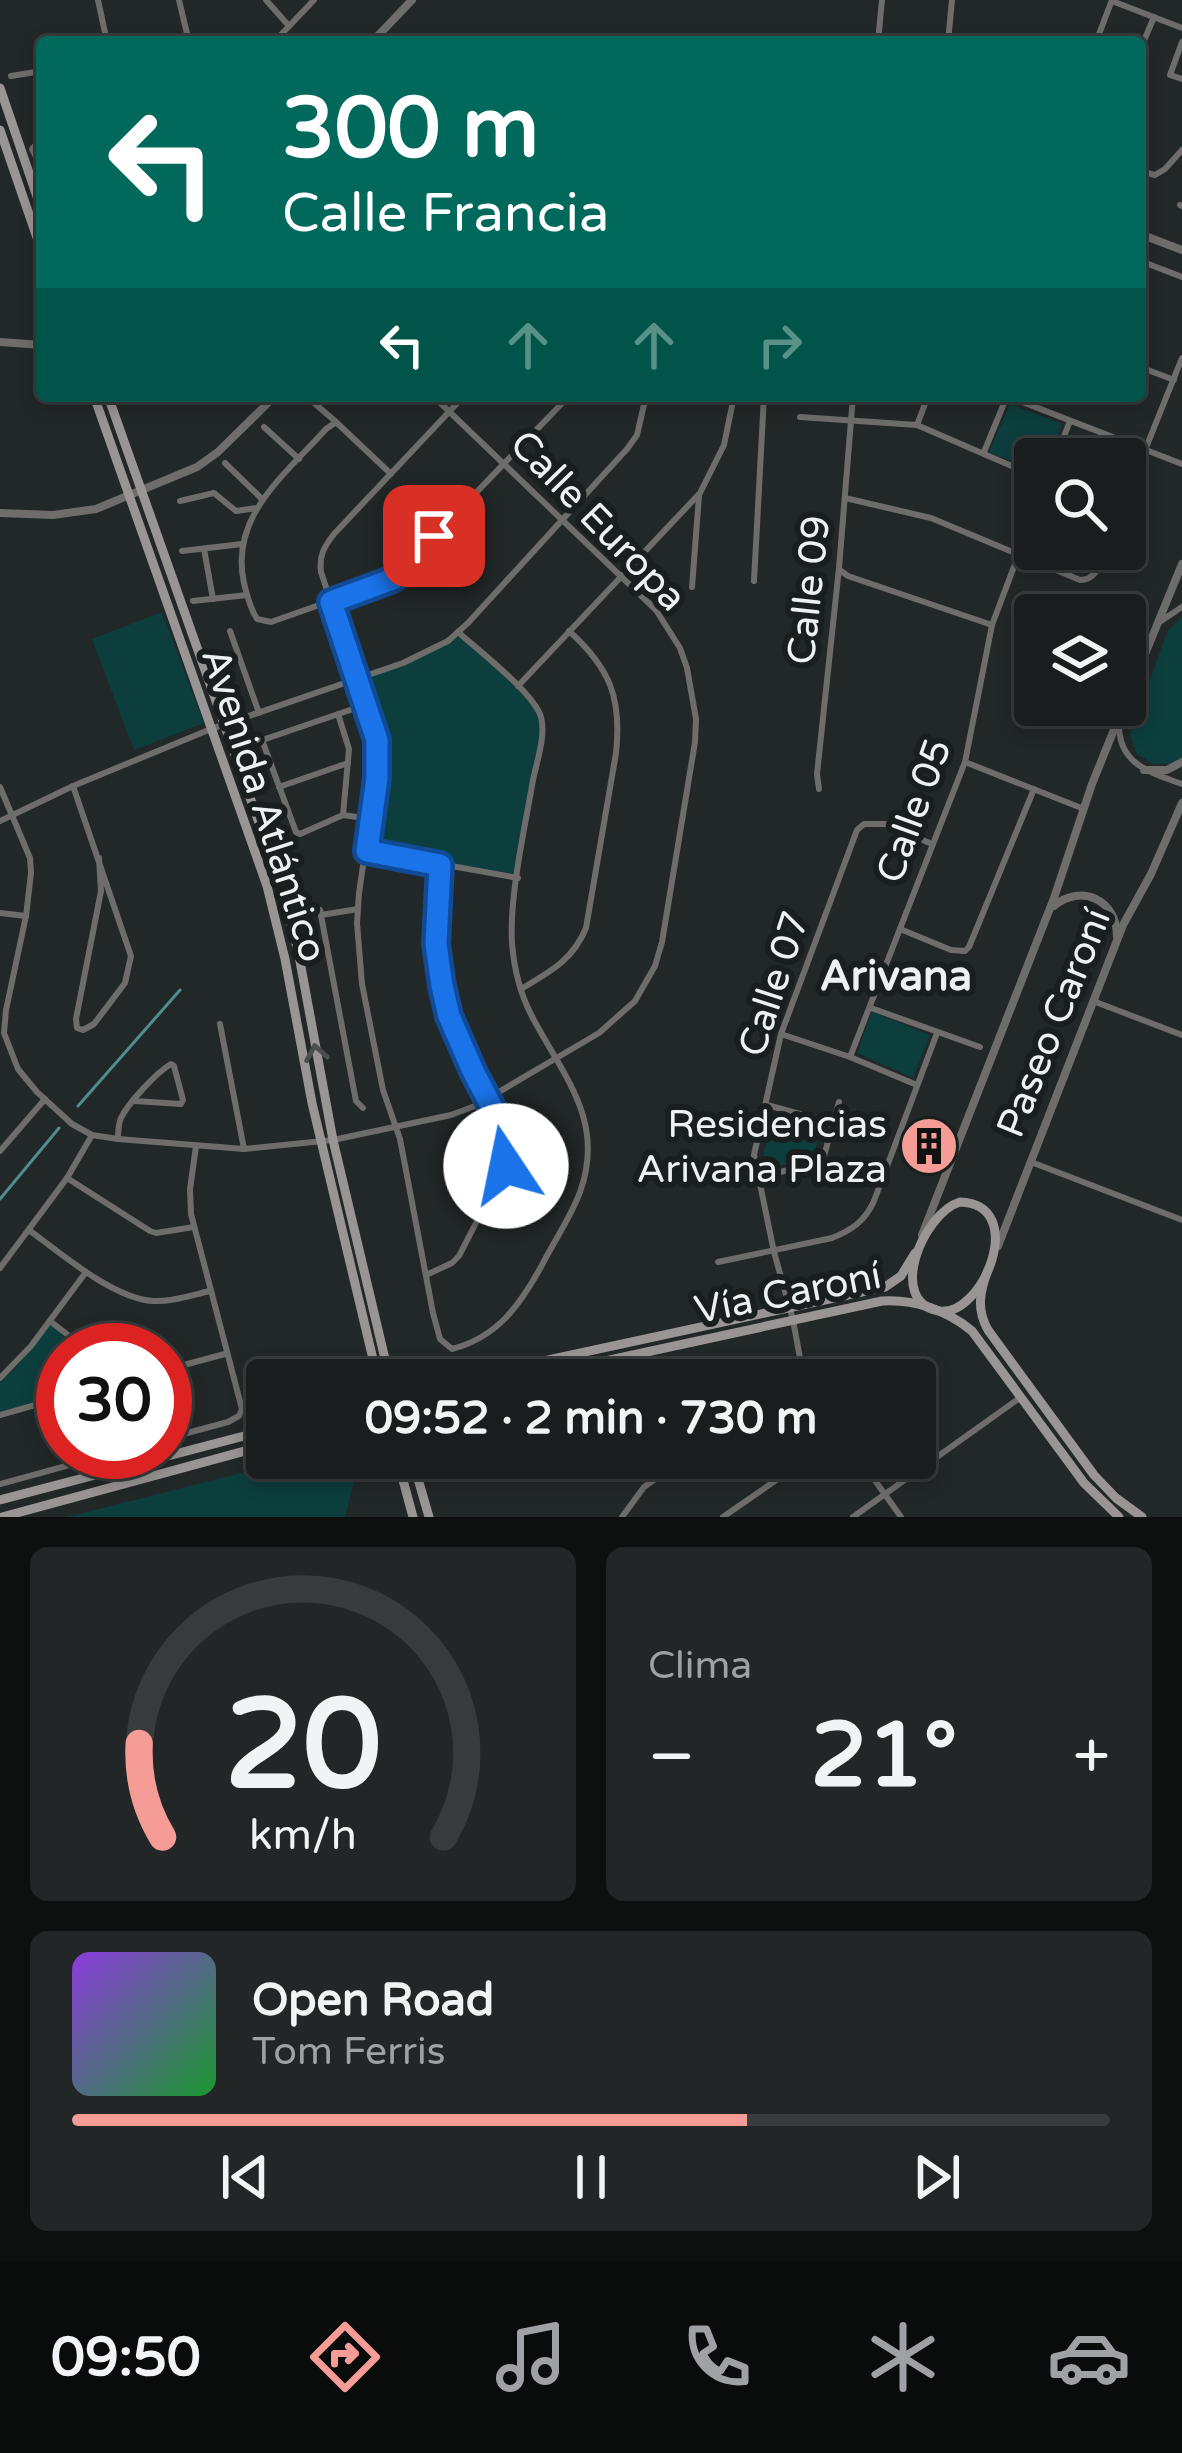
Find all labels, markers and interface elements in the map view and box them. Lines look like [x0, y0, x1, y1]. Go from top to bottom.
text: 300 m [282, 79, 539, 180]
icon: left [84, 84, 240, 240]
text: Calle Francia [282, 181, 609, 246]
icon: left [369, 312, 435, 378]
icon: ahead [495, 312, 561, 378]
icon: ahead [621, 312, 687, 378]
icon: right [747, 312, 813, 378]
street label: Calle Europa [500, 421, 696, 621]
map controls [1014, 438, 1146, 726]
button: search [1014, 438, 1146, 570]
pin [383, 485, 485, 587]
icon: arrive [401, 503, 467, 569]
street label: Calle 09 [778, 513, 840, 667]
button: layers [1014, 594, 1146, 726]
street label: Avenida Atlántico [191, 642, 337, 968]
street label: Calle 05 [866, 733, 962, 889]
street label: Paseo Caroní [987, 902, 1121, 1144]
street label: Calle 07 [729, 906, 819, 1062]
district label: Arivana [820, 951, 972, 1002]
one-way arrow [305, 1043, 330, 1063]
place label: Residencias Arivana Plaza [636, 1101, 887, 1193]
position arrow [443, 1103, 569, 1229]
building icon: Residencias Arivana Plaza [898, 1115, 960, 1177]
street label: Vía Caroní [691, 1252, 885, 1334]
speed limit sign: 30 [36, 1323, 192, 1479]
text: 09:52 · 2 min · 730 m [365, 1392, 817, 1446]
text: Clima [648, 1642, 752, 1689]
text: 20 [225, 1671, 381, 1822]
text: 21° [810, 1702, 957, 1811]
text: − [648, 1717, 695, 1797]
text: + [1073, 1717, 1110, 1797]
text: km/h [249, 1810, 357, 1861]
text: Open Road [252, 1974, 494, 2028]
text: Tom Ferris [252, 2028, 445, 2075]
icon: previous [212, 2144, 278, 2210]
icon: pause [558, 2144, 624, 2210]
icon: next [904, 2144, 970, 2210]
icon: directions [303, 2315, 387, 2399]
icon: music [489, 2315, 573, 2399]
icon: phone [675, 2315, 759, 2399]
icon: climate [861, 2315, 945, 2399]
icon: car [1047, 2315, 1131, 2399]
text: 09:50 [51, 2325, 201, 2390]

